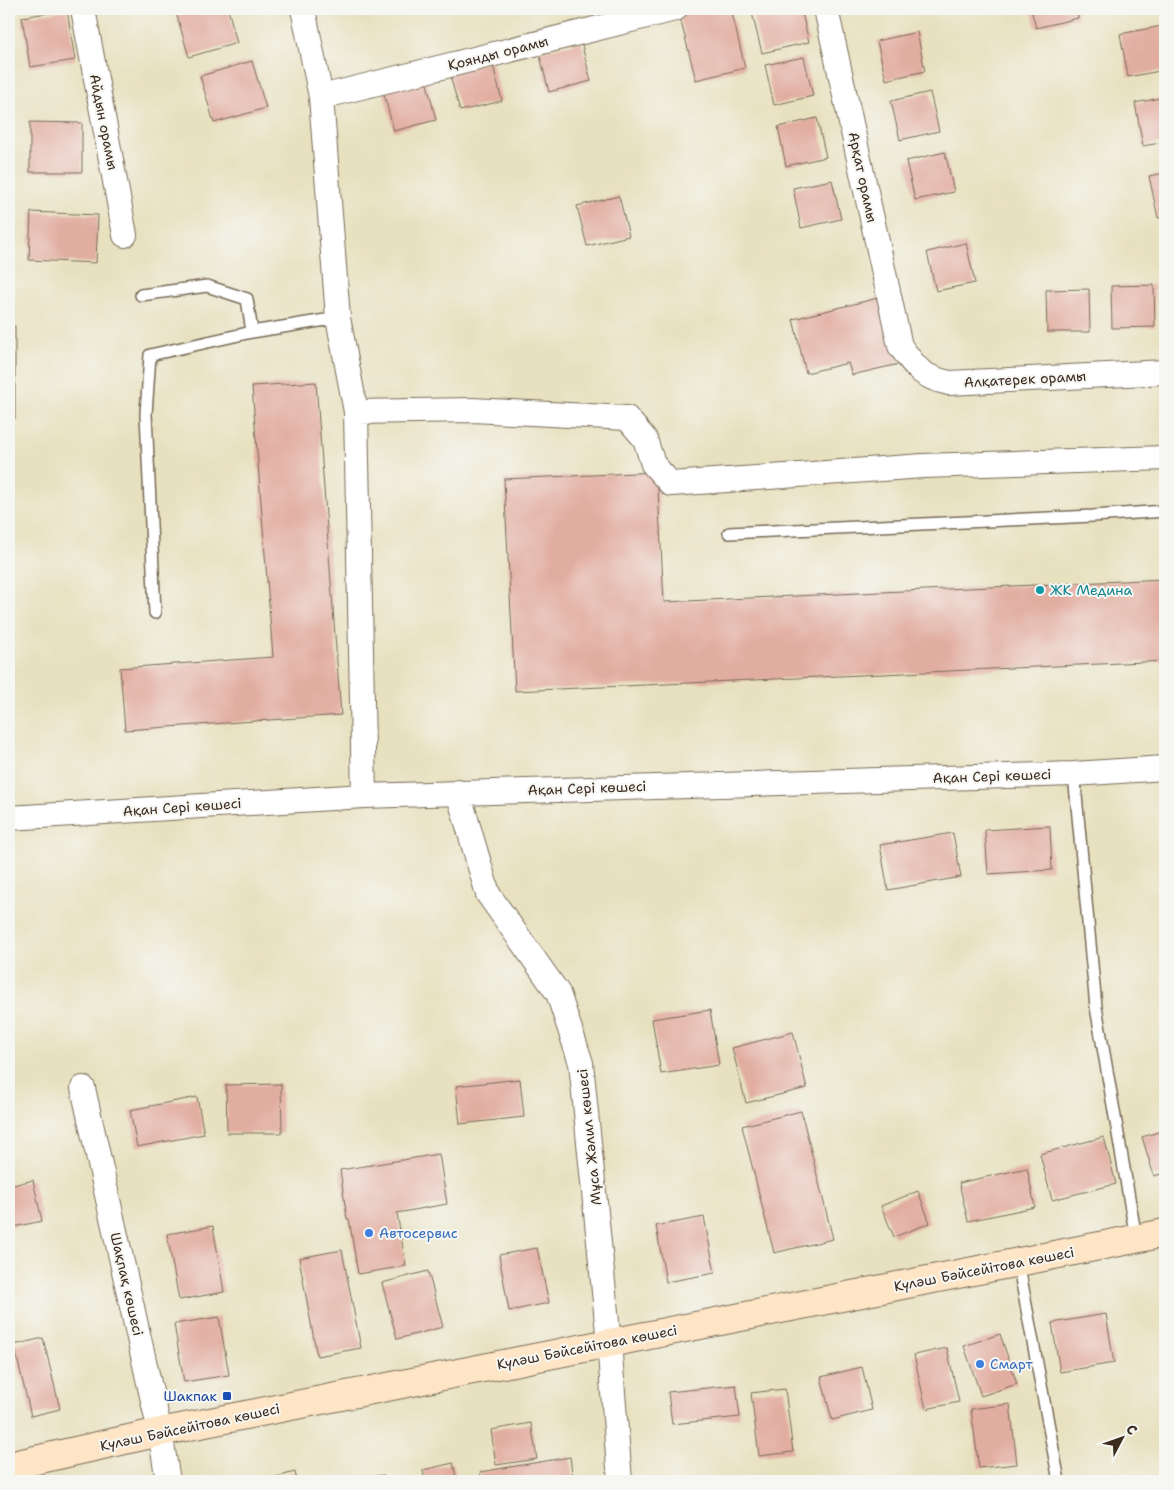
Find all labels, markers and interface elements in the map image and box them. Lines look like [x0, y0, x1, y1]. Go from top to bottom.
street label: Қоянды орамы [446, 32, 550, 74]
street label: Айдын орамы [86, 72, 122, 172]
street label: Арқат орамы [845, 130, 881, 224]
street label: Алқатерек орамы [963, 367, 1087, 391]
place label: ЖК Медина [1050, 581, 1133, 599]
marker: ЖК Медина [1034, 584, 1046, 596]
street label: Ақан Сері көшесі [932, 765, 1052, 787]
street label: Ақан Сері көшесі [527, 777, 647, 799]
street label: Ақан Сері көшесі [122, 794, 242, 820]
street label: Мұса Жәлил көшесі [573, 1068, 605, 1206]
place label: Автосервис [379, 1224, 458, 1242]
marker: Автосервис [363, 1227, 375, 1239]
street label: Шақпақ көшесі [106, 1231, 148, 1337]
street label: Күләш Бәйсейітова көшесі [892, 1243, 1076, 1295]
street label: Күләш Бәйсейітова көшесі [495, 1321, 679, 1373]
place label: Смарт [990, 1355, 1033, 1373]
marker: Смарт [974, 1358, 986, 1370]
place label: Шакпак [164, 1387, 218, 1405]
marker: Шакпак [221, 1390, 233, 1402]
street label: Күләш Бәйсейітова көшесі [98, 1399, 282, 1455]
north arrow [1096, 1412, 1146, 1462]
text: С [1122, 1420, 1141, 1439]

